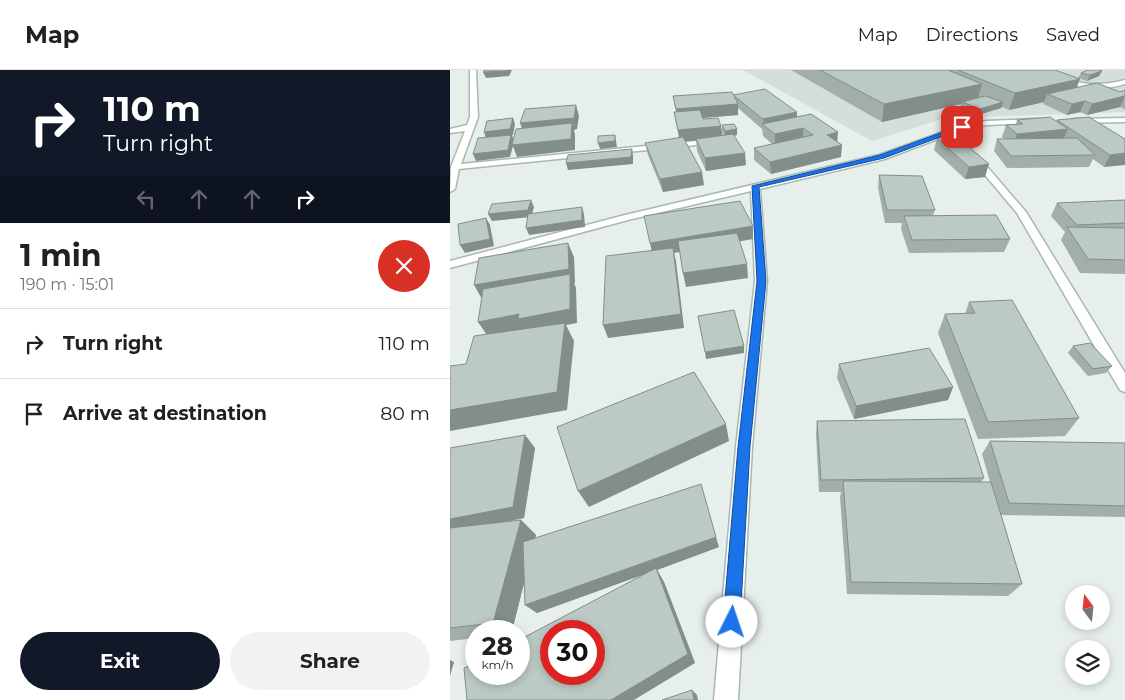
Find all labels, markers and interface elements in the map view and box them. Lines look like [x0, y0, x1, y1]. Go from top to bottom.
text: Map [25, 20, 79, 49]
text: Map [858, 24, 898, 46]
text: Directions [926, 24, 1018, 46]
text: Saved [1046, 24, 1100, 46]
text: 110 m [103, 87, 201, 130]
icon: right [20, 90, 85, 155]
pin [941, 106, 983, 148]
icon: arrive [948, 113, 976, 141]
text: Turn right [103, 130, 213, 157]
icon: left [132, 185, 160, 213]
icon: ahead [185, 185, 213, 213]
icon: ahead [238, 185, 266, 213]
icon: right [291, 185, 319, 213]
text: 1 min [20, 237, 101, 274]
button: close [378, 240, 430, 292]
text: 190 m · 15:01 [20, 275, 114, 294]
icon: right [20, 330, 48, 358]
text: Turn right [63, 332, 163, 355]
text: 110 m [379, 332, 430, 355]
icon: arrive [20, 400, 48, 428]
text: Arrive at destination [63, 402, 267, 425]
text: 80 m [380, 402, 430, 425]
north arrow [1065, 585, 1110, 630]
map controls [1065, 585, 1110, 685]
position arrow [705, 595, 757, 647]
speed limit sign: 30 [540, 620, 605, 685]
text: 28 [482, 631, 513, 661]
button: Exit [20, 632, 220, 690]
button: Share [230, 632, 430, 690]
button: layers [1065, 640, 1110, 685]
text: km/h [481, 657, 514, 672]

